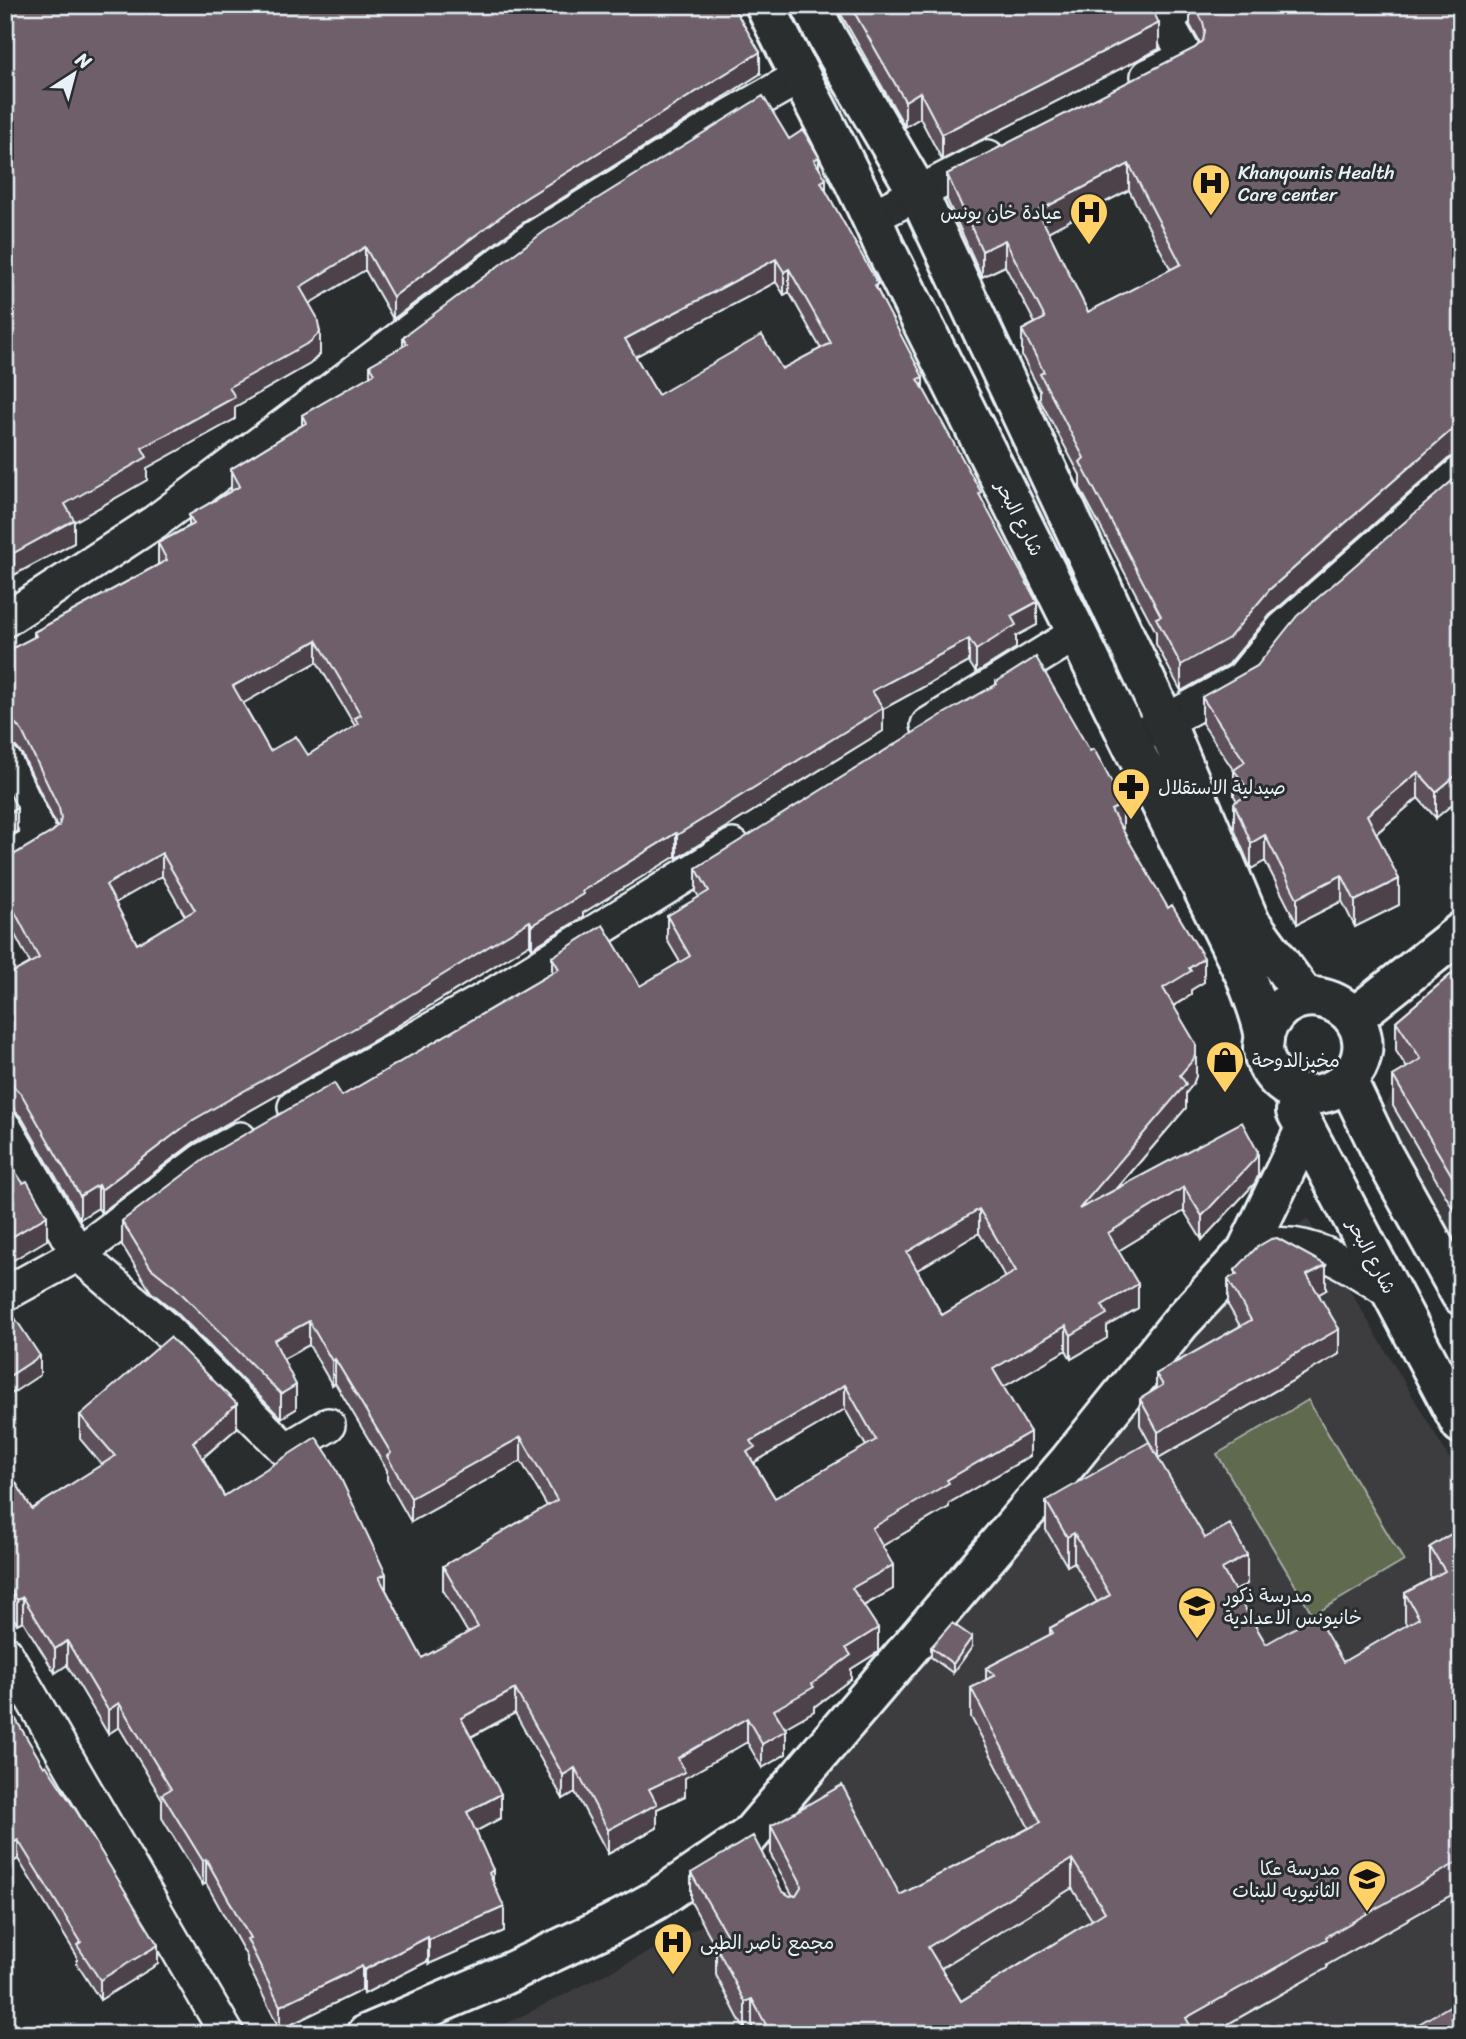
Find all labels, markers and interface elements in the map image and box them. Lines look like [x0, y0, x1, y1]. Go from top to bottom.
north arrow [38, 38, 108, 108]
text: N [68, 43, 99, 78]
place label: Khanyounis Health Care center [1238, 156, 1394, 211]
hospital icon: Khanyounis Health Care center [1190, 162, 1232, 217]
hospital icon: عيادة خان يونس [1068, 191, 1110, 246]
place label: عيادة خان يونس [940, 196, 1062, 229]
street label: شارع البحر [985, 473, 1053, 562]
pharmacy icon: صيدلية الاستقلال [1110, 766, 1152, 821]
place label: صيدلية الاستقلال [1158, 771, 1286, 804]
shop icon: مخبزالدوحة [1204, 1039, 1246, 1094]
place label: مخبزالدوحة [1252, 1044, 1340, 1077]
street label: شارع البحر [1337, 1211, 1405, 1300]
place label: مدرسة ذكور خانيونس الاعدادية [1222, 1579, 1362, 1634]
school or university icon: مدرسة ذكور خانيونس الاعدادية [1176, 1585, 1218, 1640]
place label: مدرسة عكا الثانيويه للبنات [1232, 1852, 1340, 1907]
school or university icon: مدرسة عكا الثانيويه للبنات [1346, 1858, 1388, 1913]
hospital icon: مجمع ناصر الطبى [652, 1921, 694, 1976]
place label: مجمع ناصر الطبى [700, 1926, 834, 1959]

